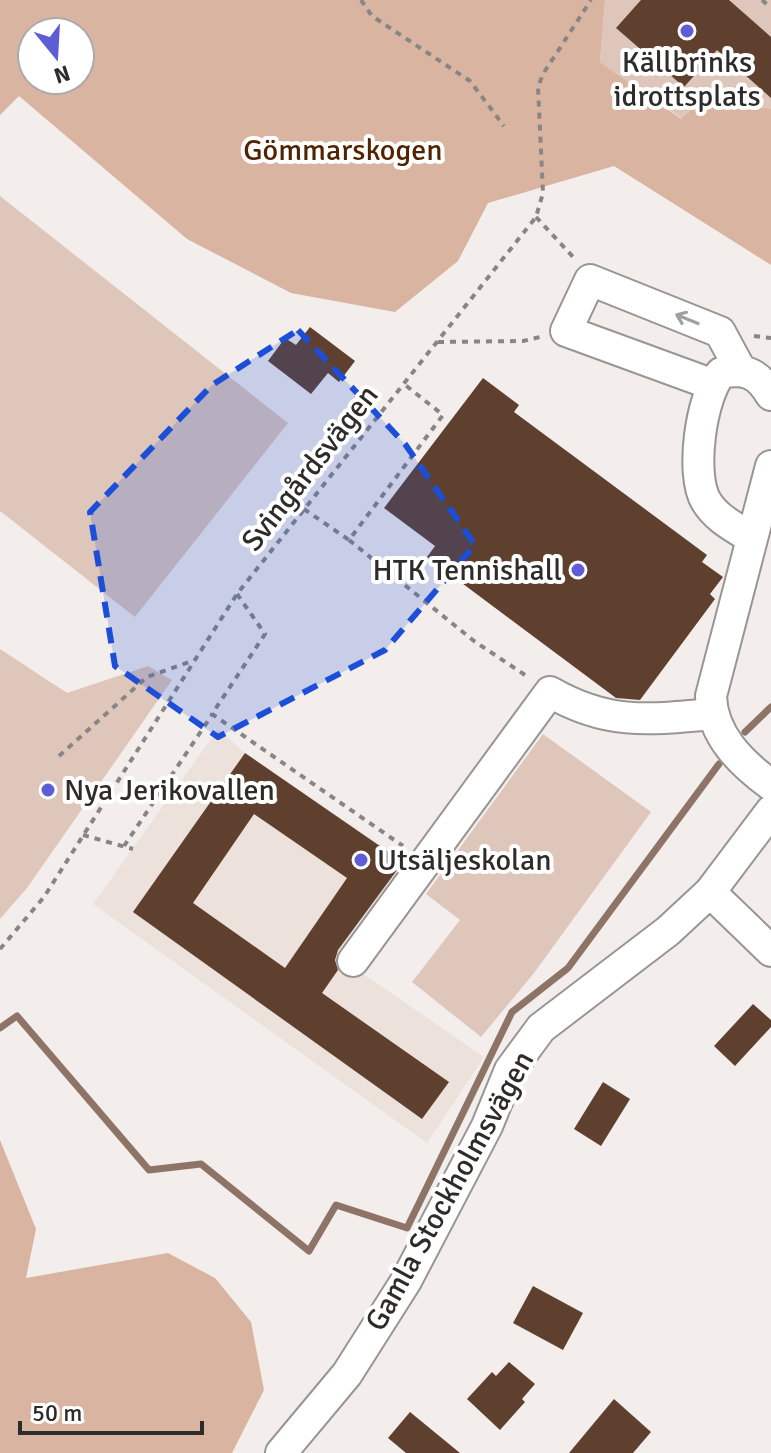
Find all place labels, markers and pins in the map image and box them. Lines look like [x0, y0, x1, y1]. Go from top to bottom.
marker: Källbrinks idrottsplats [678, 22, 696, 40]
place label: Källbrinks idrottsplats [613, 44, 761, 115]
place label: HTK Tennishall [372, 552, 562, 589]
marker: HTK Tennishall [569, 561, 587, 579]
place label: Nya Jerikovallen [64, 772, 275, 809]
marker: Nya Jerikovallen [39, 781, 57, 799]
place label: Utsäljeskolan [377, 842, 552, 879]
marker: Utsäljeskolan [352, 851, 370, 869]

